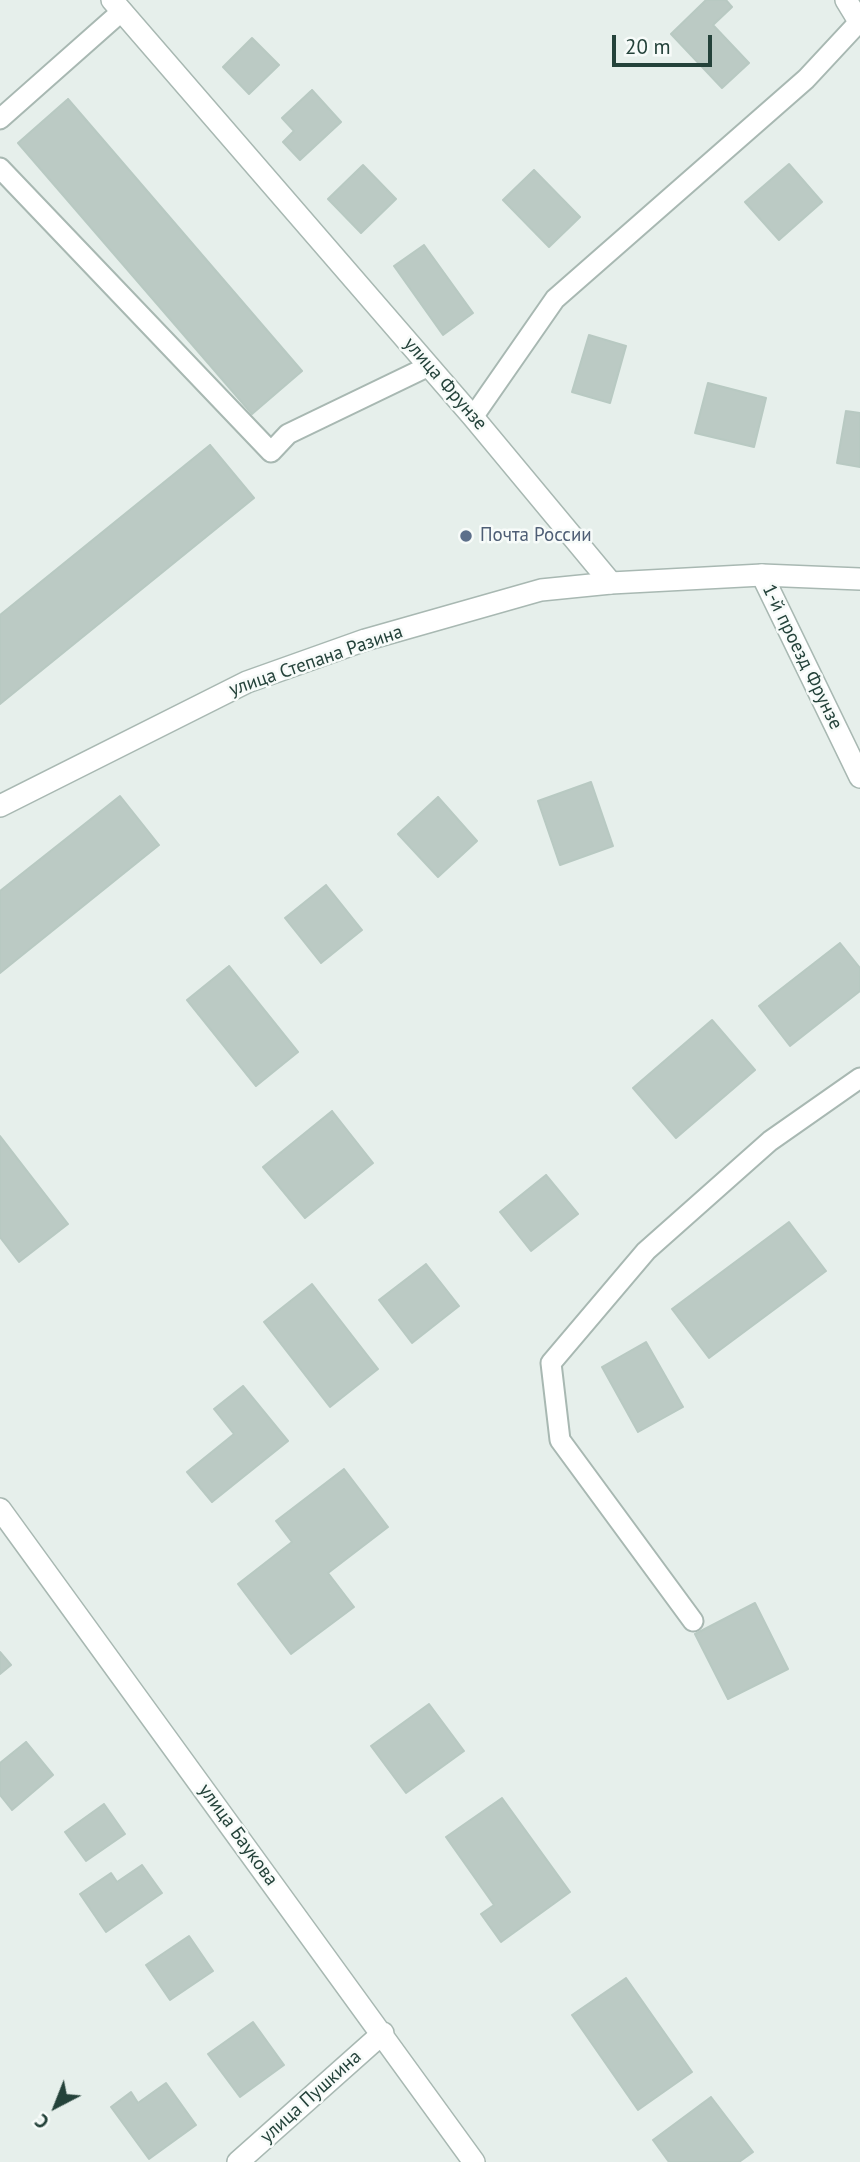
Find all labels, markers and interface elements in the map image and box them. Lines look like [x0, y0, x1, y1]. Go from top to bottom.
scale bar [615, 21, 715, 65]
text: 20 m [625, 33, 671, 60]
street label: улица Фрунзе [399, 333, 491, 435]
place label: Почта России [480, 525, 592, 547]
marker: Почта России [458, 528, 474, 544]
street label: 1-й проезд Фрунзе [757, 581, 847, 733]
street label: улица Степана Разина [226, 621, 406, 701]
street label: улица Баукова [193, 1780, 283, 1890]
street label: улица Пушкина [256, 2046, 366, 2148]
north arrow [21, 2071, 91, 2141]
text: С [30, 2109, 54, 2134]

